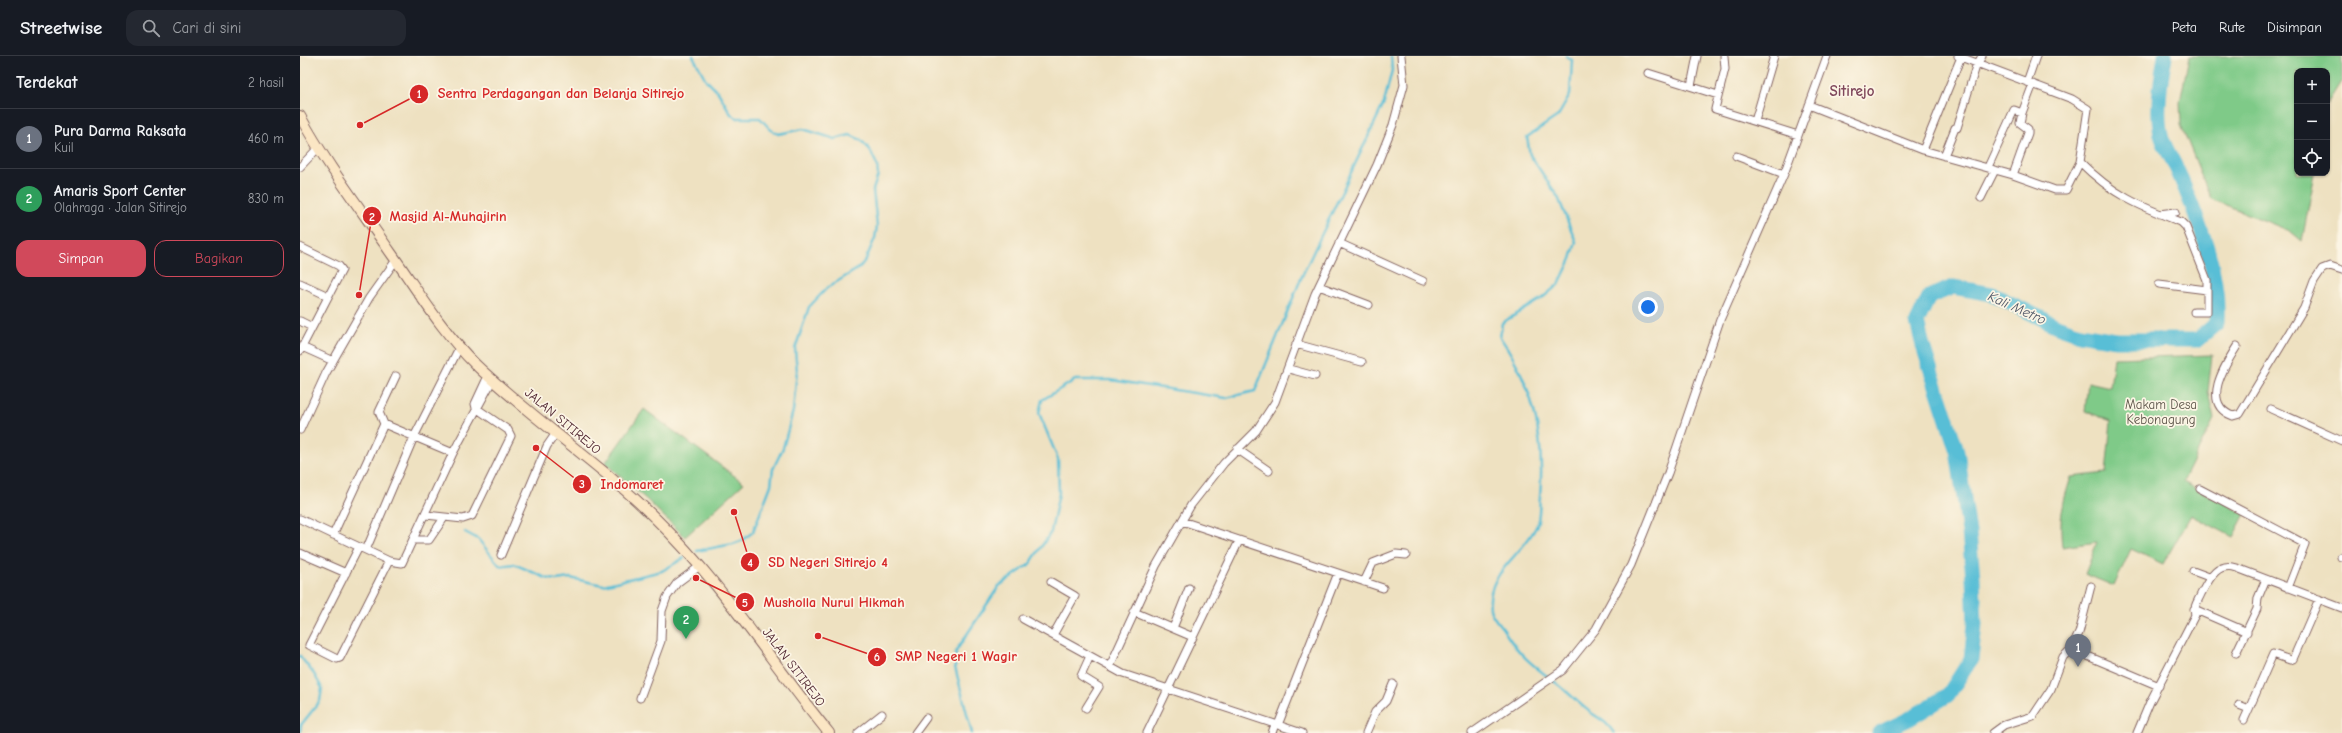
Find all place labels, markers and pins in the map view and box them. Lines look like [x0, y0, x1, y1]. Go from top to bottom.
callout: Sentra Perdagangan dan Belanja Sitirejo [409, 81, 692, 107]
callout: Masjid Al-Muhajirin [362, 203, 515, 229]
callout: Indomaret [572, 471, 671, 497]
callout: SD Negeri Sitirejo 4 [740, 549, 896, 575]
callout: Musholla Nurul Hikmah [735, 589, 912, 615]
pin: 2 [673, 606, 699, 639]
pin: 1 [2065, 634, 2091, 667]
callout: SMP Negeri 1 Wagir [867, 644, 1025, 670]

